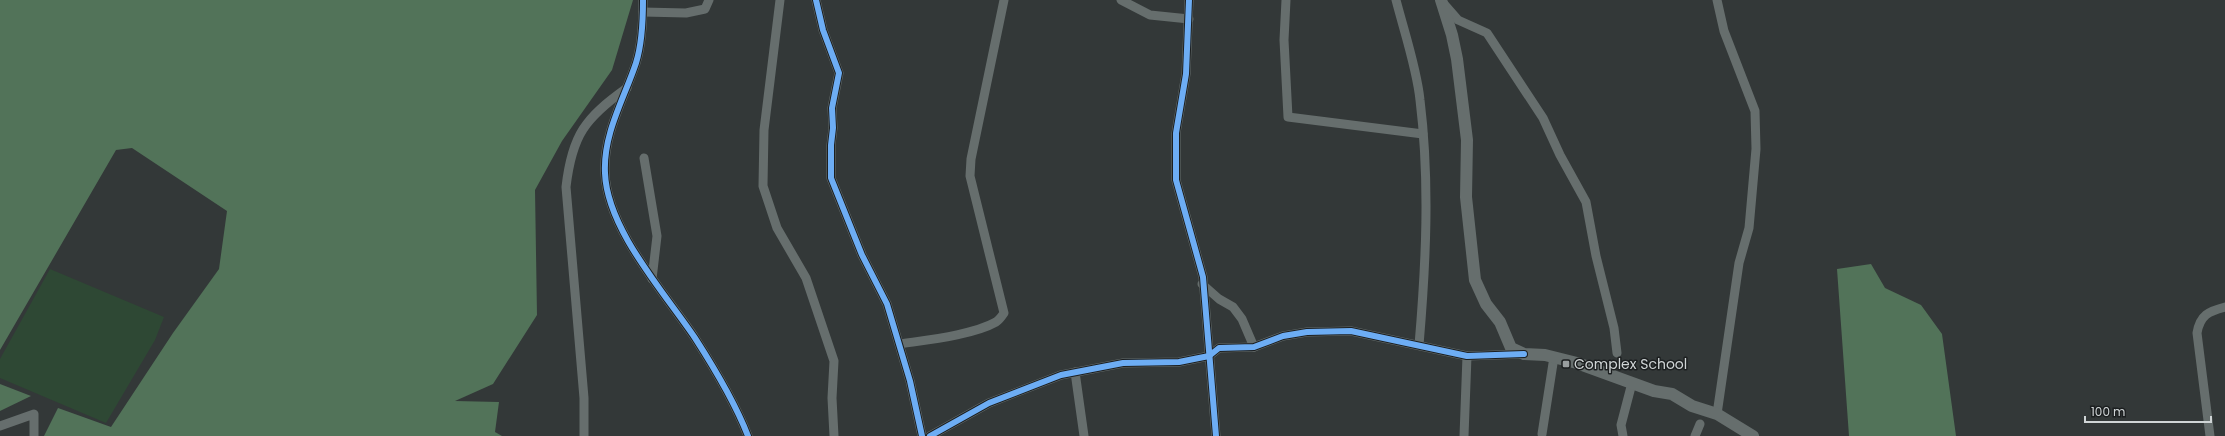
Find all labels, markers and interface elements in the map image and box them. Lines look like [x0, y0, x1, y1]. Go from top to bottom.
place label: Complex School [1574, 354, 1687, 374]
marker: Complex School [1561, 359, 1571, 369]
scale bar [2085, 398, 2211, 424]
text: 100 m [2091, 403, 2125, 420]

